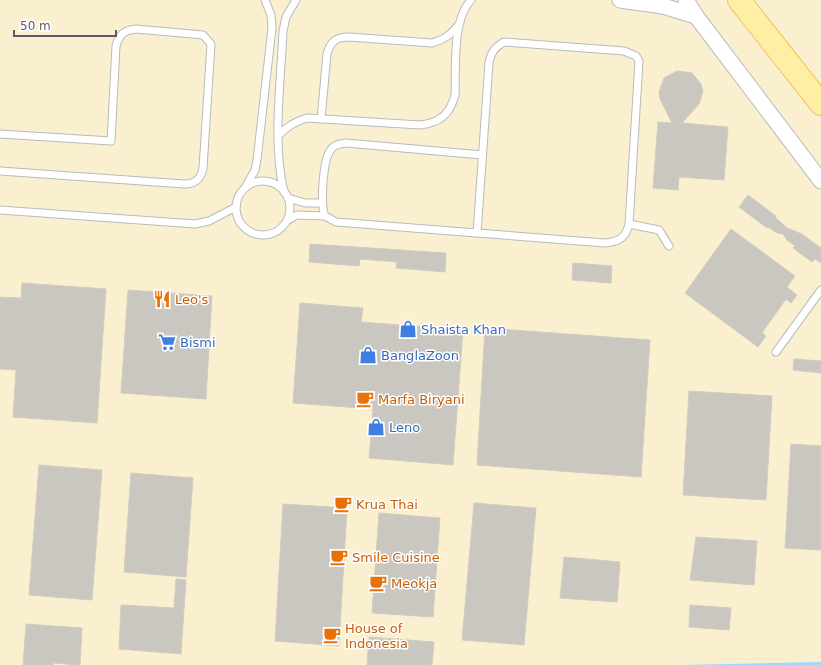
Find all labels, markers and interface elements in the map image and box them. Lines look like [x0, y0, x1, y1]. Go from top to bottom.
scale bar [14, 12, 116, 38]
text: 50 m [20, 19, 51, 33]
restaurant icon: Leo's [152, 289, 172, 309]
place label: Leo's [175, 292, 209, 307]
shop icon: Shaista Khan [398, 319, 418, 339]
place label: Shaista Khan [421, 322, 506, 337]
supermarket icon: Bismi [157, 332, 177, 352]
place label: Bismi [180, 335, 216, 350]
shop icon: BanglaZoon [358, 345, 378, 365]
place label: BanglaZoon [381, 348, 459, 363]
cafe icon: Marfa Biryani [355, 389, 375, 409]
place label: Marfa Biryani [378, 392, 465, 407]
shop icon: Leno [366, 417, 386, 437]
place label: Leno [389, 420, 420, 435]
cafe icon: Krua Thai [333, 494, 353, 514]
place label: Krua Thai [356, 497, 418, 512]
cafe icon: Smile Cuisine [329, 547, 349, 567]
place label: Smile Cuisine [352, 550, 440, 565]
cafe icon: Meokja [368, 573, 388, 593]
place label: Meokja [391, 576, 437, 591]
place label: House of Indonesia [345, 621, 408, 651]
cafe icon: House of Indonesia [322, 625, 342, 645]

